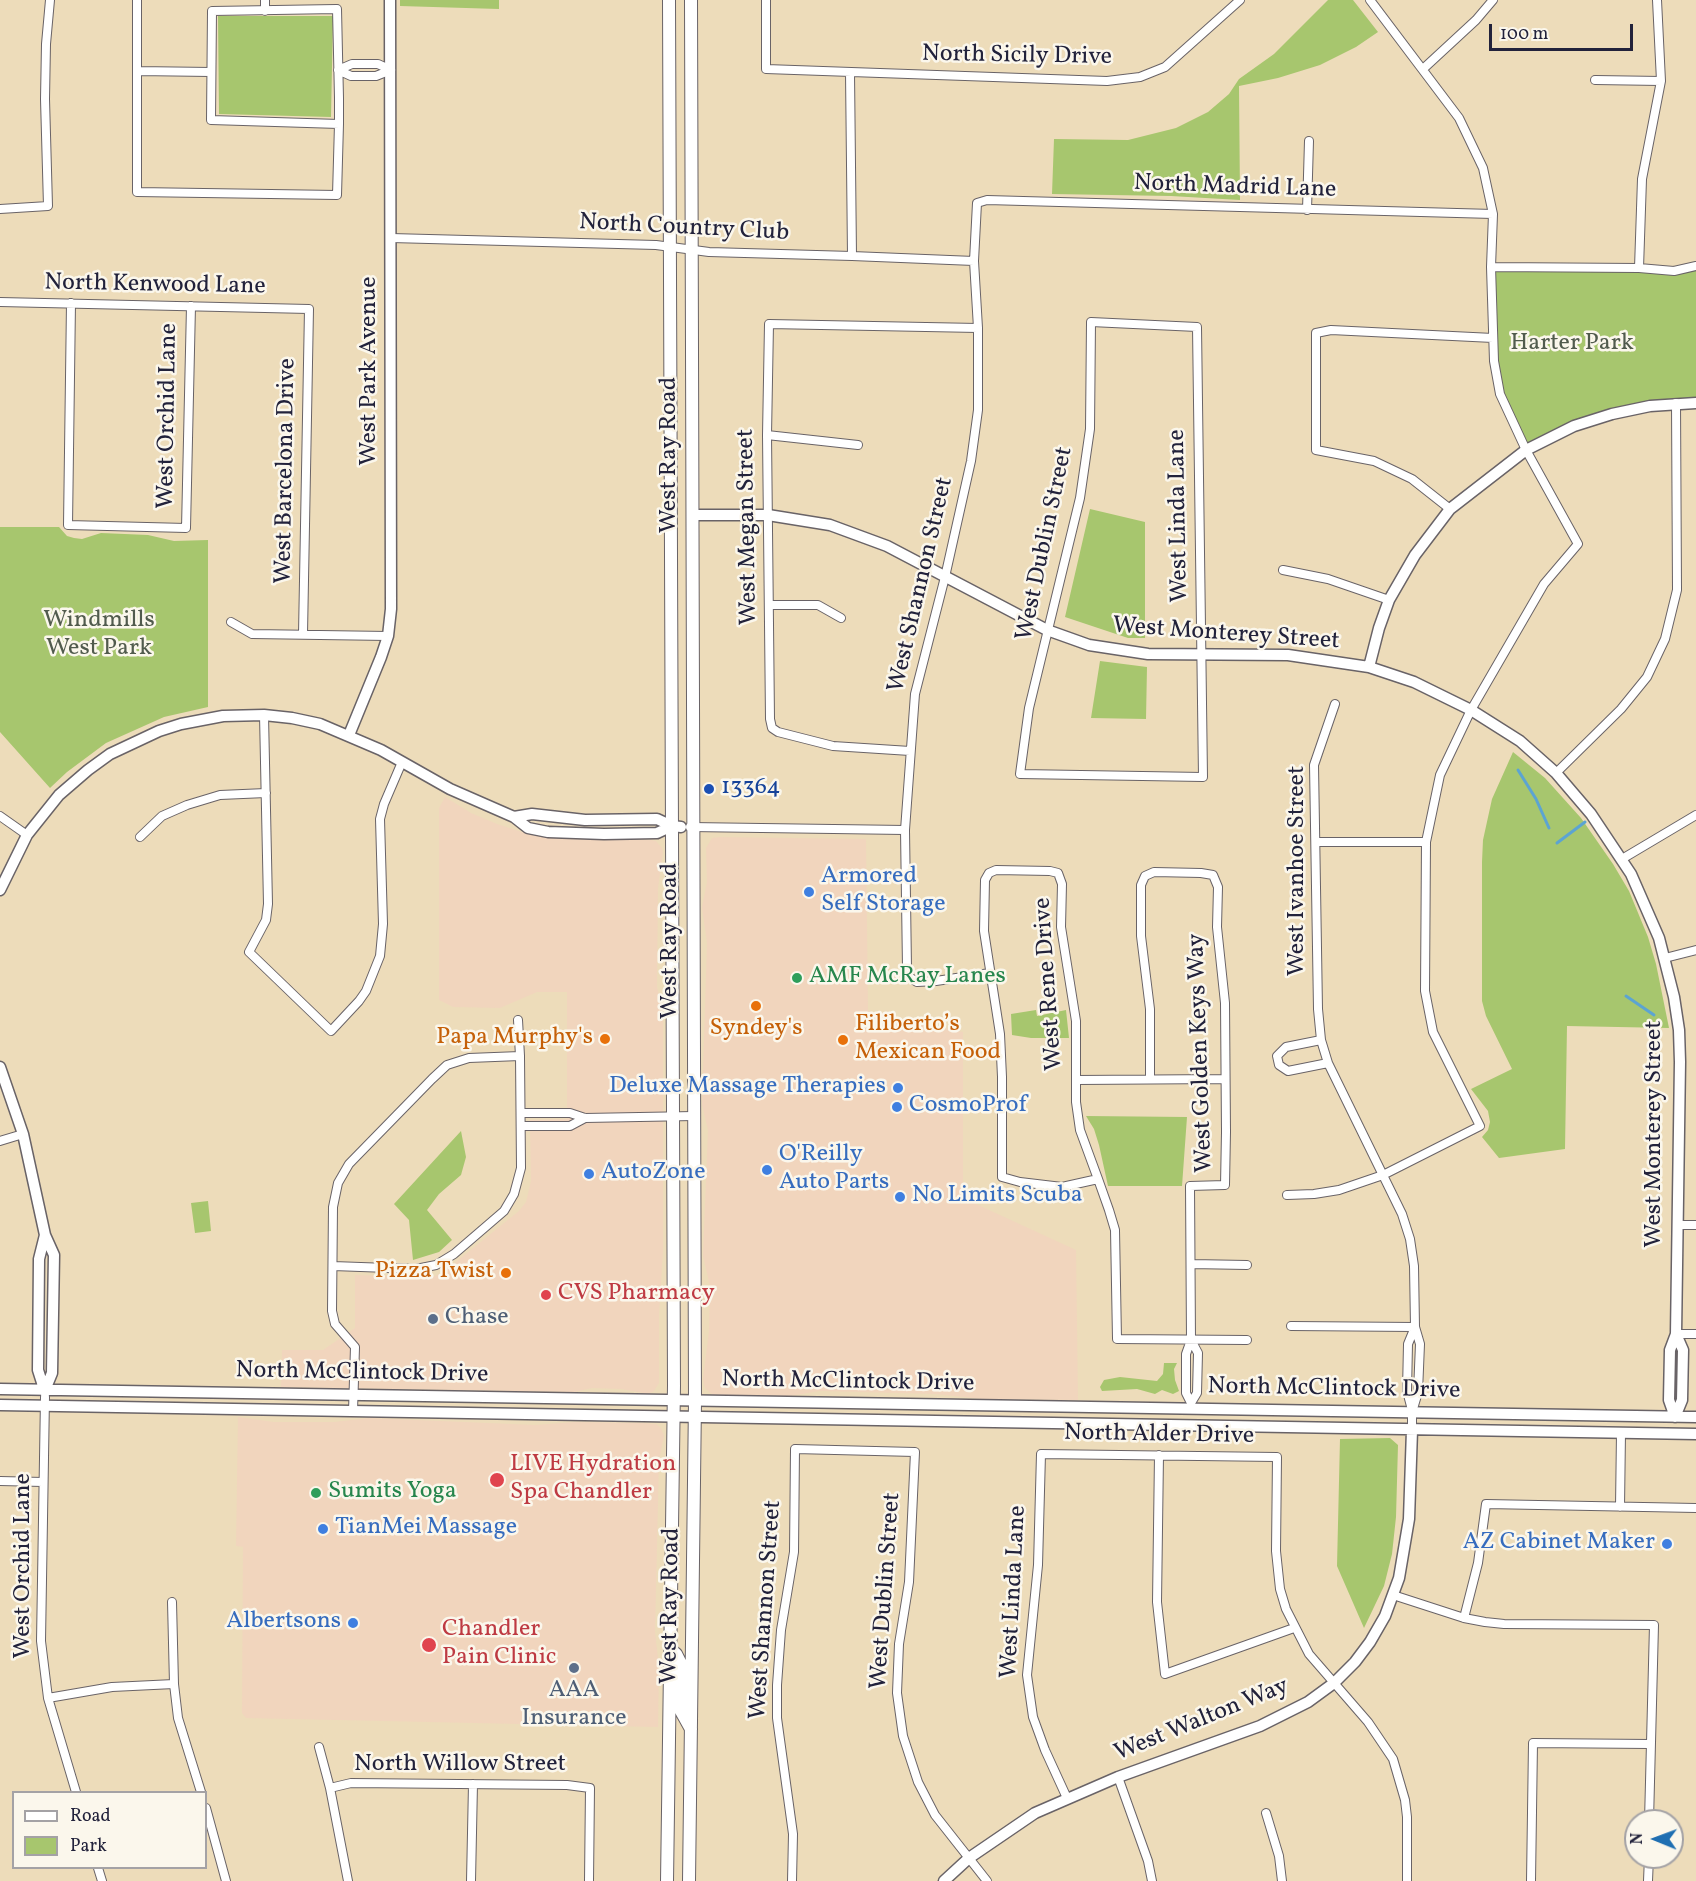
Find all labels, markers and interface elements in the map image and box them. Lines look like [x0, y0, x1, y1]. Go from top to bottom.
scale bar [1492, 12, 1636, 50]
text: 100 m [1500, 22, 1549, 47]
street label: North Sicily Drive [922, 41, 1112, 73]
street label: North Madrid Lane [1133, 170, 1337, 206]
street label: North Country Club [578, 209, 790, 249]
street label: North Kenwood Lane [44, 270, 266, 302]
street label: West Park Avenue [357, 276, 385, 466]
street label: West Orchid Lane [153, 323, 185, 509]
park label: Harter Park [1510, 331, 1634, 359]
street label: West Barcelona Drive [271, 358, 303, 584]
street label: West Ray Road [657, 377, 685, 533]
street label: West Megan Street [733, 429, 765, 625]
street label: West Linda Lane [1164, 429, 1196, 603]
street label: West Dublin Street [1011, 444, 1081, 644]
street label: West Shannon Street [883, 475, 961, 695]
park label: Windmills West Park [43, 608, 155, 664]
street label: West Monterey Street [1112, 613, 1340, 657]
street label: West Ivanhoe Street [1285, 766, 1313, 976]
place label: 13364 [721, 775, 781, 803]
marker: 13364 [702, 782, 716, 796]
street label: West Ray Road [658, 863, 686, 1019]
place label: Armored Self Storage [821, 864, 946, 920]
marker: Armored Self Storage [802, 885, 816, 899]
street label: West Rene Drive [1030, 896, 1070, 1072]
street label: West Golden Keys Way [1183, 933, 1221, 1173]
place label: AMF McRay Lanes [809, 964, 1006, 992]
marker: AMF McRay Lanes [790, 971, 804, 985]
marker: Syndey's [749, 999, 763, 1013]
place label: Filiberto’s Mexican Food [855, 1012, 1001, 1068]
place label: Syndey's [709, 1016, 803, 1044]
street label: West Monterey Street [1642, 1020, 1670, 1248]
place label: Papa Murphy's [436, 1025, 593, 1053]
marker: Papa Murphy's [598, 1032, 612, 1046]
marker: Filiberto’s Mexican Food [836, 1033, 850, 1047]
place label: Deluxe Massage Therapies [609, 1074, 886, 1102]
marker: Deluxe Massage Therapies [891, 1081, 905, 1095]
place label: CosmoProf [909, 1093, 1027, 1121]
marker: CosmoProf [890, 1100, 904, 1114]
place label: O'Reilly Auto Parts [779, 1142, 889, 1198]
place label: AutoZone [601, 1160, 706, 1188]
marker: O'Reilly Auto Parts [760, 1163, 774, 1177]
marker: AutoZone [582, 1167, 596, 1181]
place label: No Limits Scuba [912, 1183, 1083, 1211]
marker: No Limits Scuba [893, 1190, 907, 1204]
place label: Pizza Twist [375, 1259, 494, 1287]
marker: Pizza Twist [499, 1266, 513, 1280]
place label: CVS Pharmacy [558, 1281, 715, 1309]
marker: CVS Pharmacy [539, 1288, 553, 1302]
place label: Chase [445, 1305, 509, 1333]
marker: Chase [426, 1312, 440, 1326]
street label: North McClintock Drive [235, 1357, 489, 1391]
street label: North McClintock Drive [721, 1366, 975, 1400]
street label: North McClintock Drive [1207, 1373, 1461, 1407]
street label: North Alder Drive [1063, 1420, 1255, 1452]
place label: LIVE Hydration Spa Chandler [510, 1452, 676, 1508]
marker: LIVE Hydration Spa Chandler [488, 1471, 506, 1489]
street label: West Orchid Lane [11, 1473, 39, 1659]
place label: Sumits Yoga [328, 1479, 457, 1507]
marker: Sumits Yoga [309, 1486, 323, 1500]
street label: West Dublin Street [866, 1492, 908, 1690]
street label: West Shannon Street [745, 1499, 789, 1721]
street label: West Linda Lane [996, 1505, 1034, 1679]
place label: TianMei Massage [335, 1515, 517, 1543]
marker: TianMei Massage [316, 1522, 330, 1536]
street label: West Ray Road [656, 1527, 688, 1685]
place label: AZ Cabinet Maker [1463, 1530, 1655, 1558]
marker: AZ Cabinet Maker [1660, 1537, 1674, 1551]
place label: Albertsons [226, 1609, 341, 1637]
marker: Albertsons [346, 1616, 360, 1630]
place label: Chandler Pain Clinic [442, 1617, 557, 1673]
marker: Chandler Pain Clinic [420, 1636, 438, 1654]
marker: AAA Insurance [567, 1661, 581, 1675]
street label: West Walton Way [1111, 1673, 1293, 1769]
place label: AAA Insurance [521, 1678, 627, 1734]
street label: North Willow Street [354, 1752, 566, 1780]
legend [12, 1791, 207, 1869]
text: Road [70, 1804, 111, 1829]
north arrow [1624, 1809, 1684, 1869]
text: N [1627, 1833, 1649, 1845]
text: Park [70, 1834, 107, 1859]

